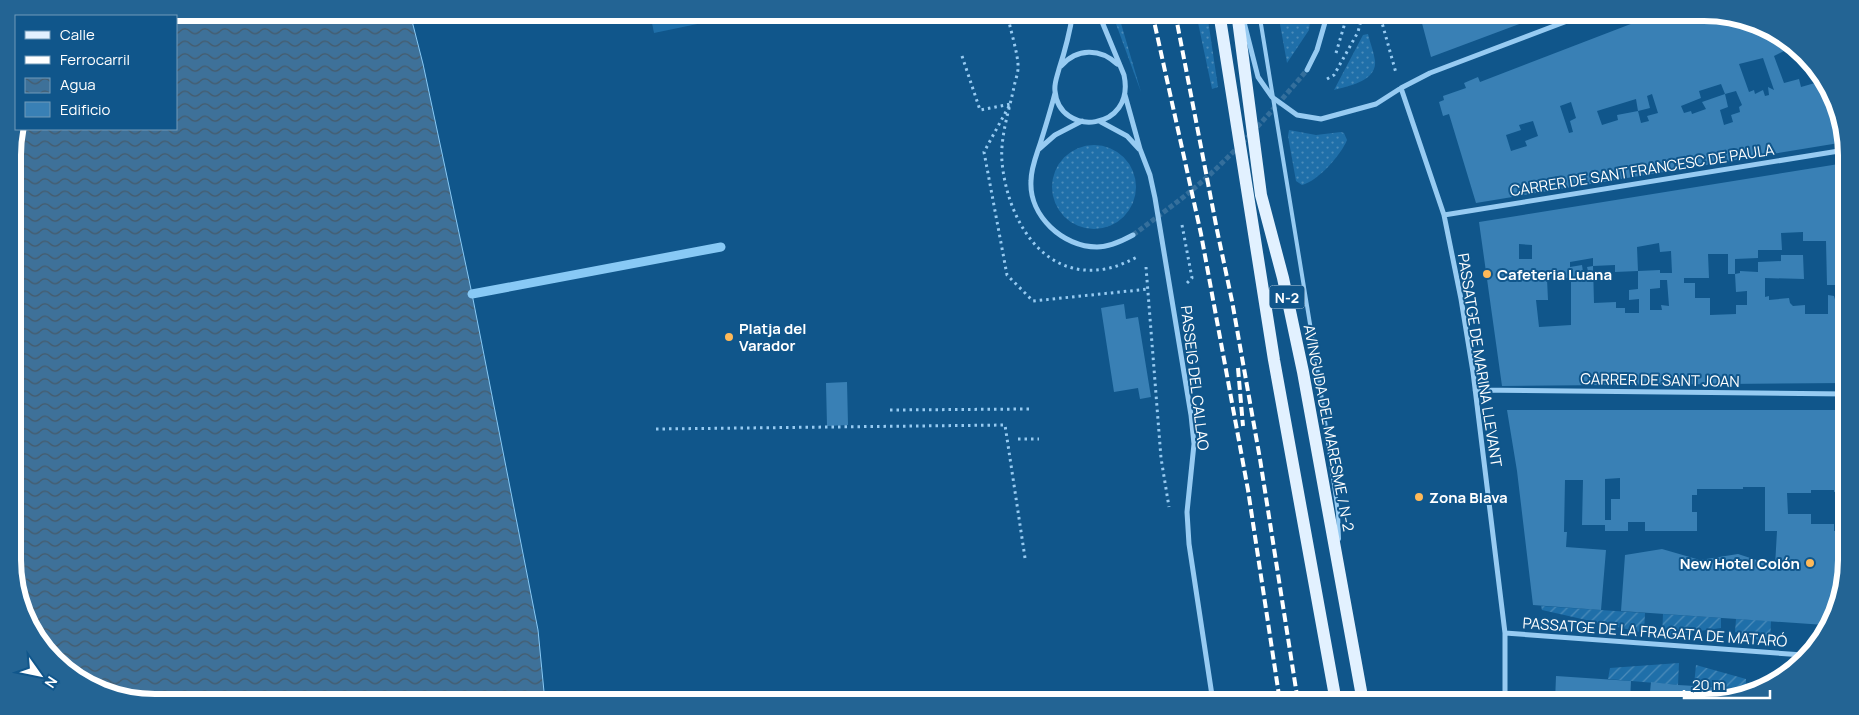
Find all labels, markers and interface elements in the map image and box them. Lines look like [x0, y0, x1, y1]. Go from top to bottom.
legend [15, 15, 178, 130]
text: Calle [60, 24, 95, 45]
text: Ferrocarril [60, 49, 130, 70]
text: Agua [60, 74, 96, 95]
text: Edificio [60, 99, 111, 120]
street label: CARRER DE SANT FRANCESC DE PAULA [1508, 139, 1776, 201]
street label: PASSATGE DE MARINA LLEVANT [1453, 252, 1507, 468]
place label: Cafeteria Luana [1497, 264, 1612, 285]
marker: Cafeteria Luana [1481, 268, 1493, 280]
road number: N-2 [1270, 286, 1304, 308]
street label: PASSEIG DEL CALLAO [1176, 304, 1214, 452]
place label: Platja del Varador [739, 318, 806, 356]
street label: AVINGUDA DEL MARESME / N-2 [1299, 323, 1359, 533]
marker: Platja del Varador [723, 331, 735, 343]
street label: CARRER DE SANT JOAN [1580, 368, 1740, 392]
place label: Zona Blava [1429, 487, 1508, 508]
marker: Zona Blava [1413, 491, 1425, 503]
place label: New Hotel Colón [1680, 553, 1800, 574]
marker: New Hotel Colón [1804, 557, 1816, 569]
street label: PASSATGE DE LA FRAGATA DE MATARÓ [1522, 612, 1788, 652]
north arrow [15, 650, 65, 700]
scale bar [1684, 668, 1770, 700]
text: N [41, 673, 62, 692]
text: 20 m [1692, 674, 1725, 695]

